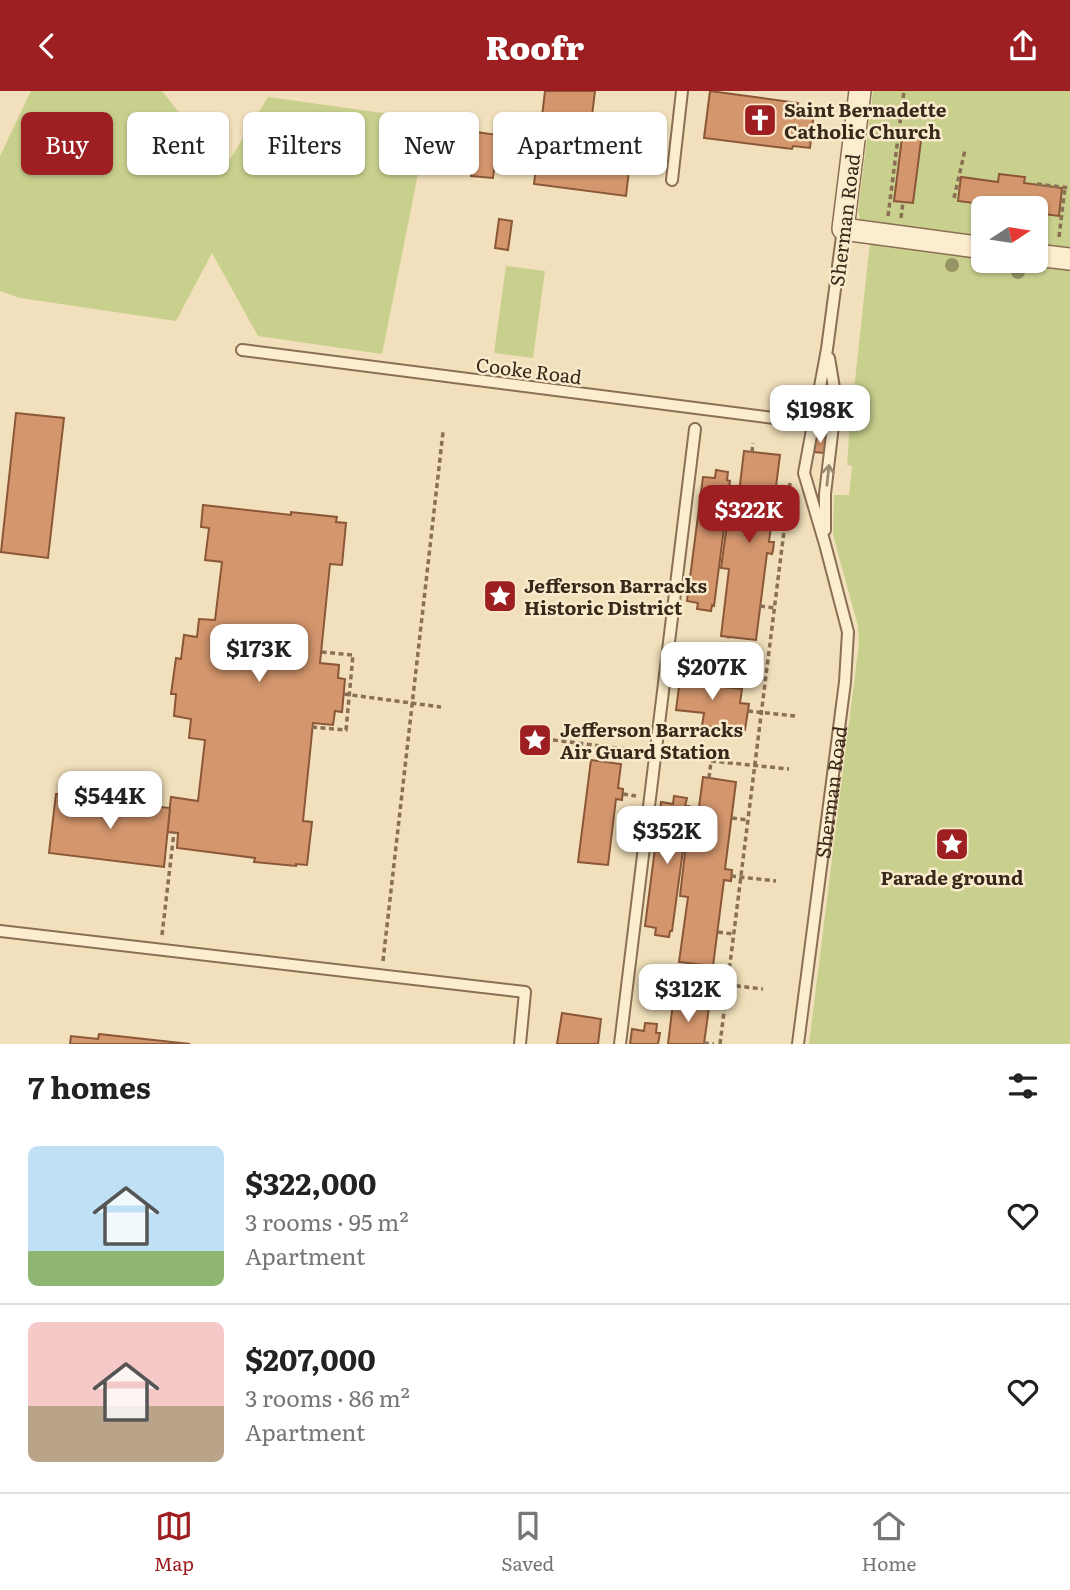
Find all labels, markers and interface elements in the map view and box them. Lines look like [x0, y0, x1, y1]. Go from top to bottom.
text: Roofr [486, 22, 584, 70]
icon: back [28, 27, 66, 65]
icon: share [1004, 27, 1042, 65]
place label: Saint Bernadette Catholic Church [784, 95, 947, 145]
church icon: Saint Bernadette Catholic Church [741, 101, 779, 139]
chip: Buy [21, 112, 113, 175]
chip: Rent [127, 112, 229, 175]
chip: Filters [243, 112, 365, 175]
chip: New [379, 112, 479, 175]
chip: Apartment [493, 112, 667, 175]
street label: Sherman Road [822, 152, 866, 288]
north arrow [971, 196, 1048, 273]
map controls [971, 196, 1048, 273]
street label: Cooke Road [474, 350, 584, 390]
pin: $198K [771, 385, 869, 445]
text: $198K [786, 391, 854, 425]
one-way arrow [821, 465, 834, 487]
pin: $322K [700, 485, 798, 545]
text: $322K [715, 491, 783, 525]
place label: Jefferson Barracks Historic District [524, 571, 707, 621]
place icon: Jefferson Barracks Historic District [481, 577, 519, 615]
pin: $173K [210, 625, 308, 684]
text: $173K [226, 630, 292, 664]
pin: $207K [663, 643, 761, 702]
text: $207K [677, 648, 747, 682]
place label: Jefferson Barracks Air Guard Station [560, 715, 743, 765]
place icon: Jefferson Barracks Air Guard Station [516, 721, 554, 759]
street label: Sherman Road [808, 724, 853, 860]
pin: $544K [61, 771, 159, 831]
text: $544K [74, 777, 146, 811]
pin: $352K [618, 807, 716, 866]
text: $352K [632, 812, 702, 846]
place icon: Parade ground [933, 825, 971, 863]
place label: Parade ground [881, 863, 1024, 891]
pin: $312K [639, 965, 737, 1024]
text: $312K [655, 970, 721, 1004]
text: 7 homes [28, 1064, 151, 1108]
icon: filters [1004, 1067, 1042, 1105]
text: $322,000 [245, 1160, 377, 1204]
icon: home [84, 1174, 168, 1258]
icon: heart [1004, 1197, 1042, 1235]
text: 3 rooms · 95 m² [245, 1204, 409, 1238]
text: Apartment [245, 1238, 365, 1272]
text: $207,000 [245, 1336, 376, 1380]
icon: home [84, 1350, 168, 1434]
icon: heart [1004, 1373, 1042, 1411]
text: 3 rooms · 86 m² [245, 1380, 410, 1414]
text: Apartment [245, 1414, 365, 1448]
tab: Map [154, 1507, 194, 1577]
tab: Saved [501, 1507, 554, 1577]
tab: Home [862, 1507, 916, 1577]

